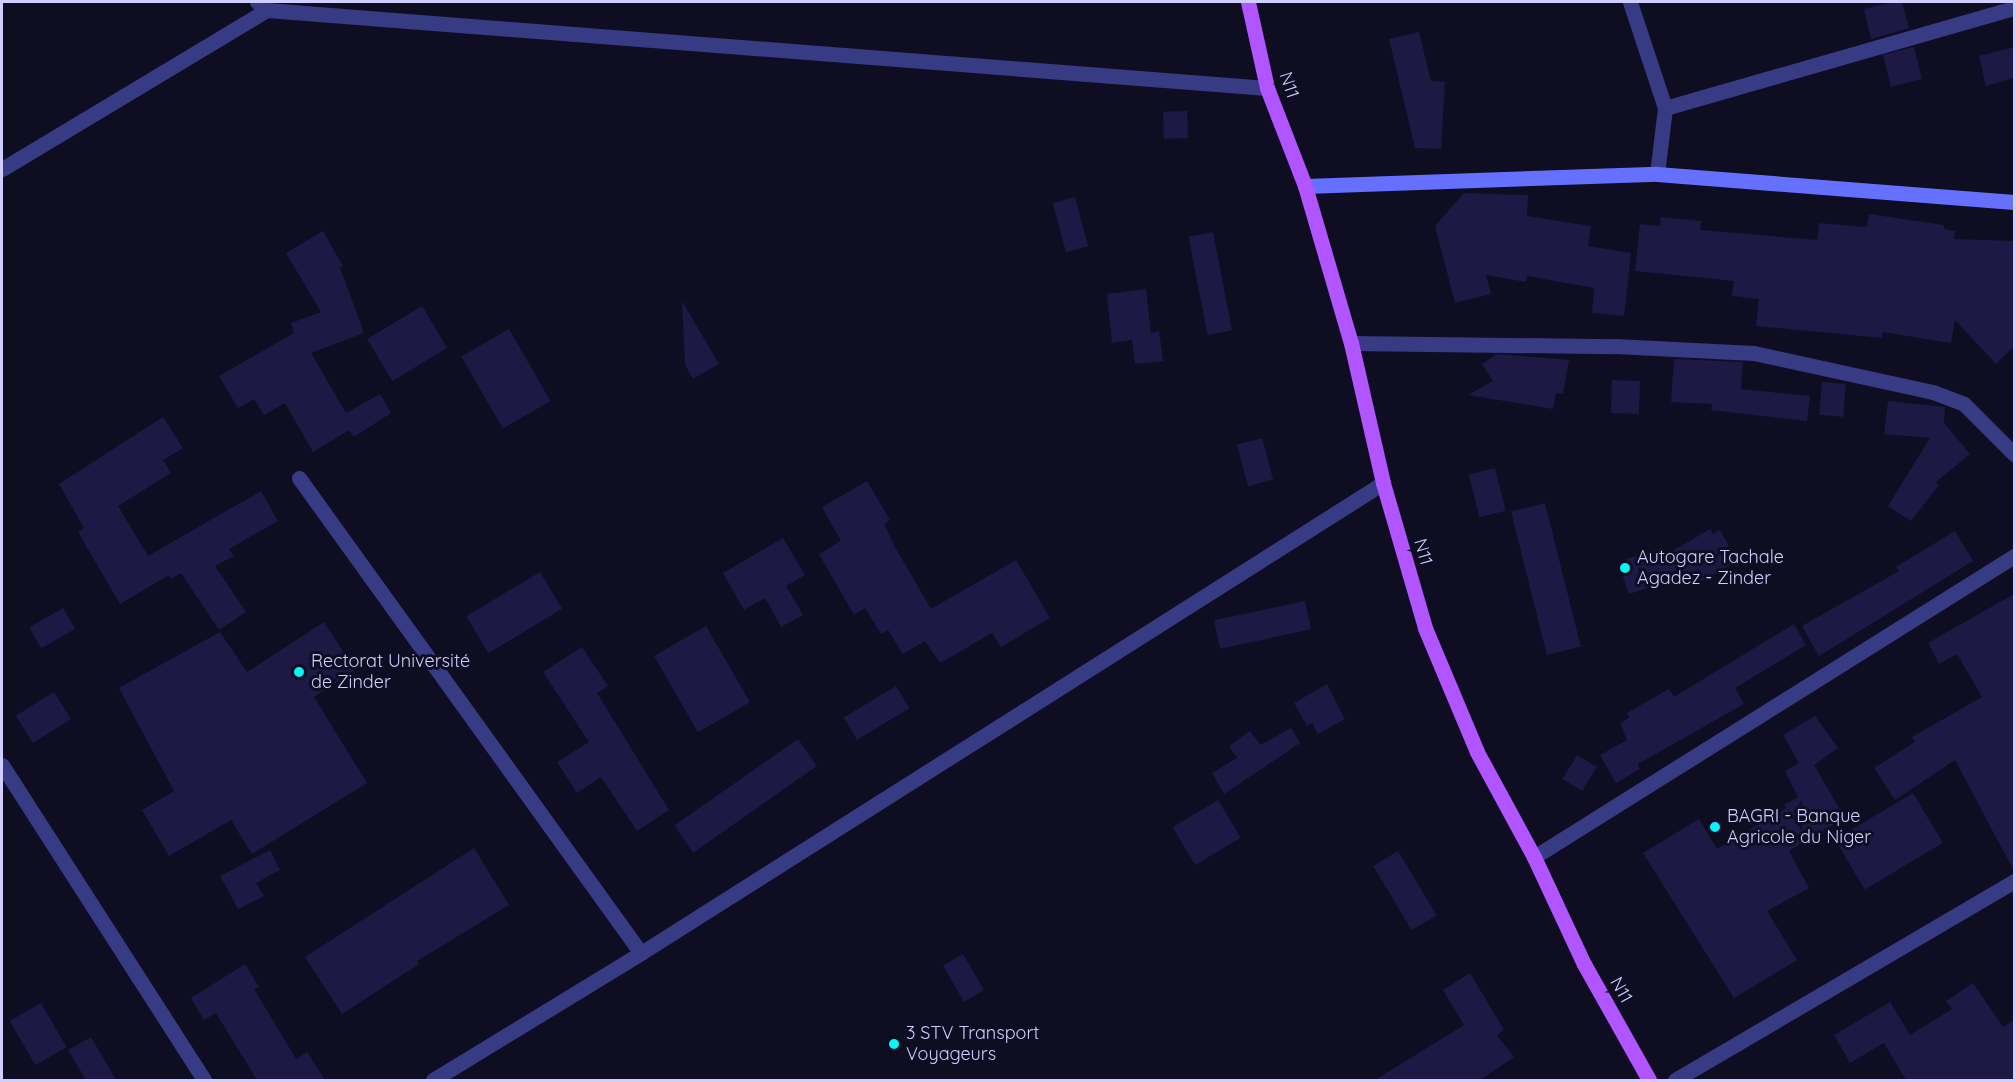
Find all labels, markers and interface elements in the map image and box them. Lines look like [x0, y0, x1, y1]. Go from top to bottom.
street label: N11 [1275, 69, 1303, 101]
street label: N11 [1409, 536, 1437, 568]
place label: Autogare Tachale Agadez - Zinder [1637, 547, 1784, 590]
marker: Autogare Tachale Agadez - Zinder [1618, 561, 1632, 575]
place label: Rectorat Université de Zinder [311, 651, 470, 694]
marker: Rectorat Université de Zinder [292, 665, 306, 679]
place label: BAGRI - Banque Agricole du Niger [1727, 806, 1871, 848]
marker: BAGRI - Banque Agricole du Niger [1708, 820, 1722, 834]
street label: N11 [1605, 973, 1637, 1007]
place label: 3 STV Transport Voyageurs [906, 1023, 1039, 1066]
marker: 3 STV Transport Voyageurs [887, 1037, 901, 1051]

